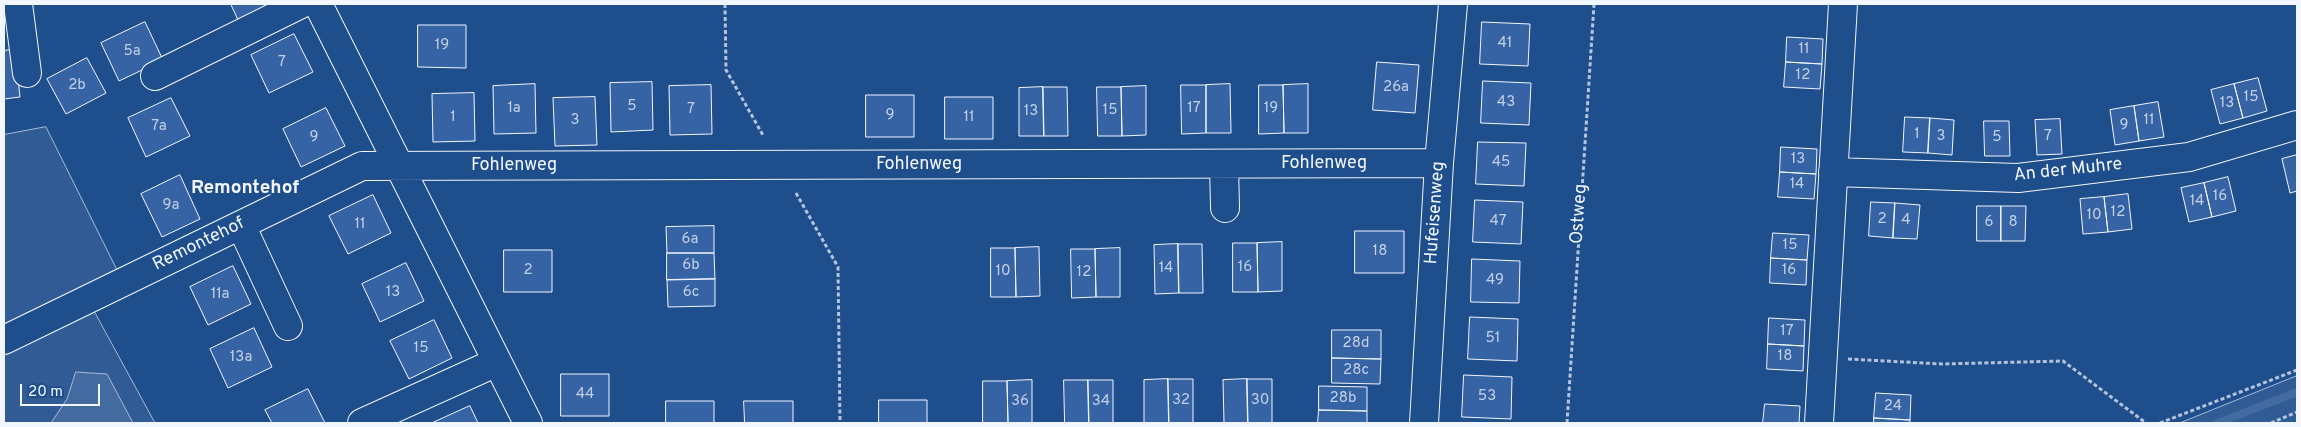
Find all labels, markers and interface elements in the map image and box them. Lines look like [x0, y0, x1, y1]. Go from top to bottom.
house number: 41 [1498, 35, 1512, 53]
house number: 19 [435, 37, 449, 55]
house number: 11 [1798, 41, 1810, 59]
house number: 5a [123, 43, 141, 61]
house number: 7 [278, 54, 286, 72]
house number: 12 [1796, 67, 1810, 85]
house number: 2b [68, 77, 86, 95]
house number: 26a [1383, 79, 1409, 97]
house number: 15 [2244, 89, 2258, 107]
house number: 43 [1497, 94, 1515, 112]
house number: 13 [2220, 95, 2234, 113]
house number: 5 [627, 98, 637, 116]
house number: 1a [507, 100, 521, 118]
house number: 17 [1187, 100, 1201, 118]
house number: 19 [1264, 100, 1278, 118]
house number: 7 [687, 101, 695, 119]
house number: 15 [1103, 102, 1117, 120]
house number: 13 [1024, 103, 1038, 121]
house number: 9 [886, 107, 894, 125]
house number: 1 [450, 109, 456, 127]
house number: 11 [963, 109, 975, 127]
house number: 3 [570, 112, 580, 130]
house number: 11 [2143, 112, 2155, 130]
house number: 9 [2120, 117, 2128, 135]
house number: 7a [151, 118, 167, 136]
house number: 1 [1914, 126, 1920, 144]
house number: 3 [1936, 128, 1946, 146]
house number: 7 [2044, 128, 2052, 146]
house number: 9 [310, 129, 318, 147]
house number: 5 [1992, 129, 2002, 147]
house number: 13 [1791, 151, 1805, 169]
street label: Fohlenweg [1281, 153, 1367, 175]
street label: Fohlenweg [876, 154, 962, 176]
house number: 45 [1492, 154, 1510, 172]
street label: Fohlenweg [471, 155, 557, 177]
street label: An der Muhre [2013, 155, 2123, 187]
street label: Hufeisenweg [1422, 161, 1450, 265]
house number: 14 [1790, 176, 1804, 194]
district label: Remontehof [191, 178, 299, 200]
street label: Ostweg [1567, 183, 1593, 245]
house number: 16 [2213, 188, 2227, 206]
house number: 14 [2190, 193, 2204, 211]
house number: 9a [163, 197, 179, 215]
house number: 12 [2111, 204, 2125, 222]
house number: 10 [2086, 207, 2102, 225]
house number: 2 [1877, 211, 1887, 229]
house number: 4 [1901, 212, 1911, 230]
house number: 47 [1490, 213, 1506, 231]
street label: Remontehof [150, 214, 248, 276]
house number: 6 [1985, 214, 1993, 232]
house number: 8 [2008, 214, 2018, 232]
house number: 11 [354, 216, 366, 234]
house number: 6a [682, 231, 698, 249]
house number: 15 [1783, 237, 1797, 255]
house number: 18 [1373, 243, 1387, 261]
house number: 6b [682, 257, 700, 275]
house number: 16 [1238, 259, 1252, 277]
house number: 14 [1159, 260, 1173, 278]
house number: 2 [523, 262, 533, 280]
house number: 16 [1782, 262, 1796, 280]
house number: 10 [995, 263, 1011, 281]
house number: 12 [1077, 264, 1091, 282]
house number: 49 [1486, 272, 1504, 290]
house number: 13 [386, 284, 400, 302]
house number: 6c [683, 284, 699, 302]
house number: 11a [211, 286, 229, 304]
house number: 17 [1780, 323, 1794, 341]
house number: 51 [1486, 330, 1500, 348]
house number: 28d [1343, 335, 1369, 353]
house number: 15 [414, 340, 428, 358]
house number: 18 [1778, 348, 1792, 366]
house number: 13a [230, 349, 252, 367]
house number: 28c [1343, 362, 1369, 380]
scale bar [22, 374, 102, 406]
text: 20 m [28, 383, 63, 402]
house number: 44 [576, 386, 594, 404]
house number: 53 [1478, 388, 1496, 406]
house number: 28b [1330, 390, 1356, 408]
house number: 32 [1172, 392, 1190, 410]
house number: 30 [1251, 392, 1269, 410]
house number: 36 [1011, 393, 1029, 411]
house number: 34 [1092, 393, 1110, 411]
house number: 24 [1884, 398, 1902, 416]

